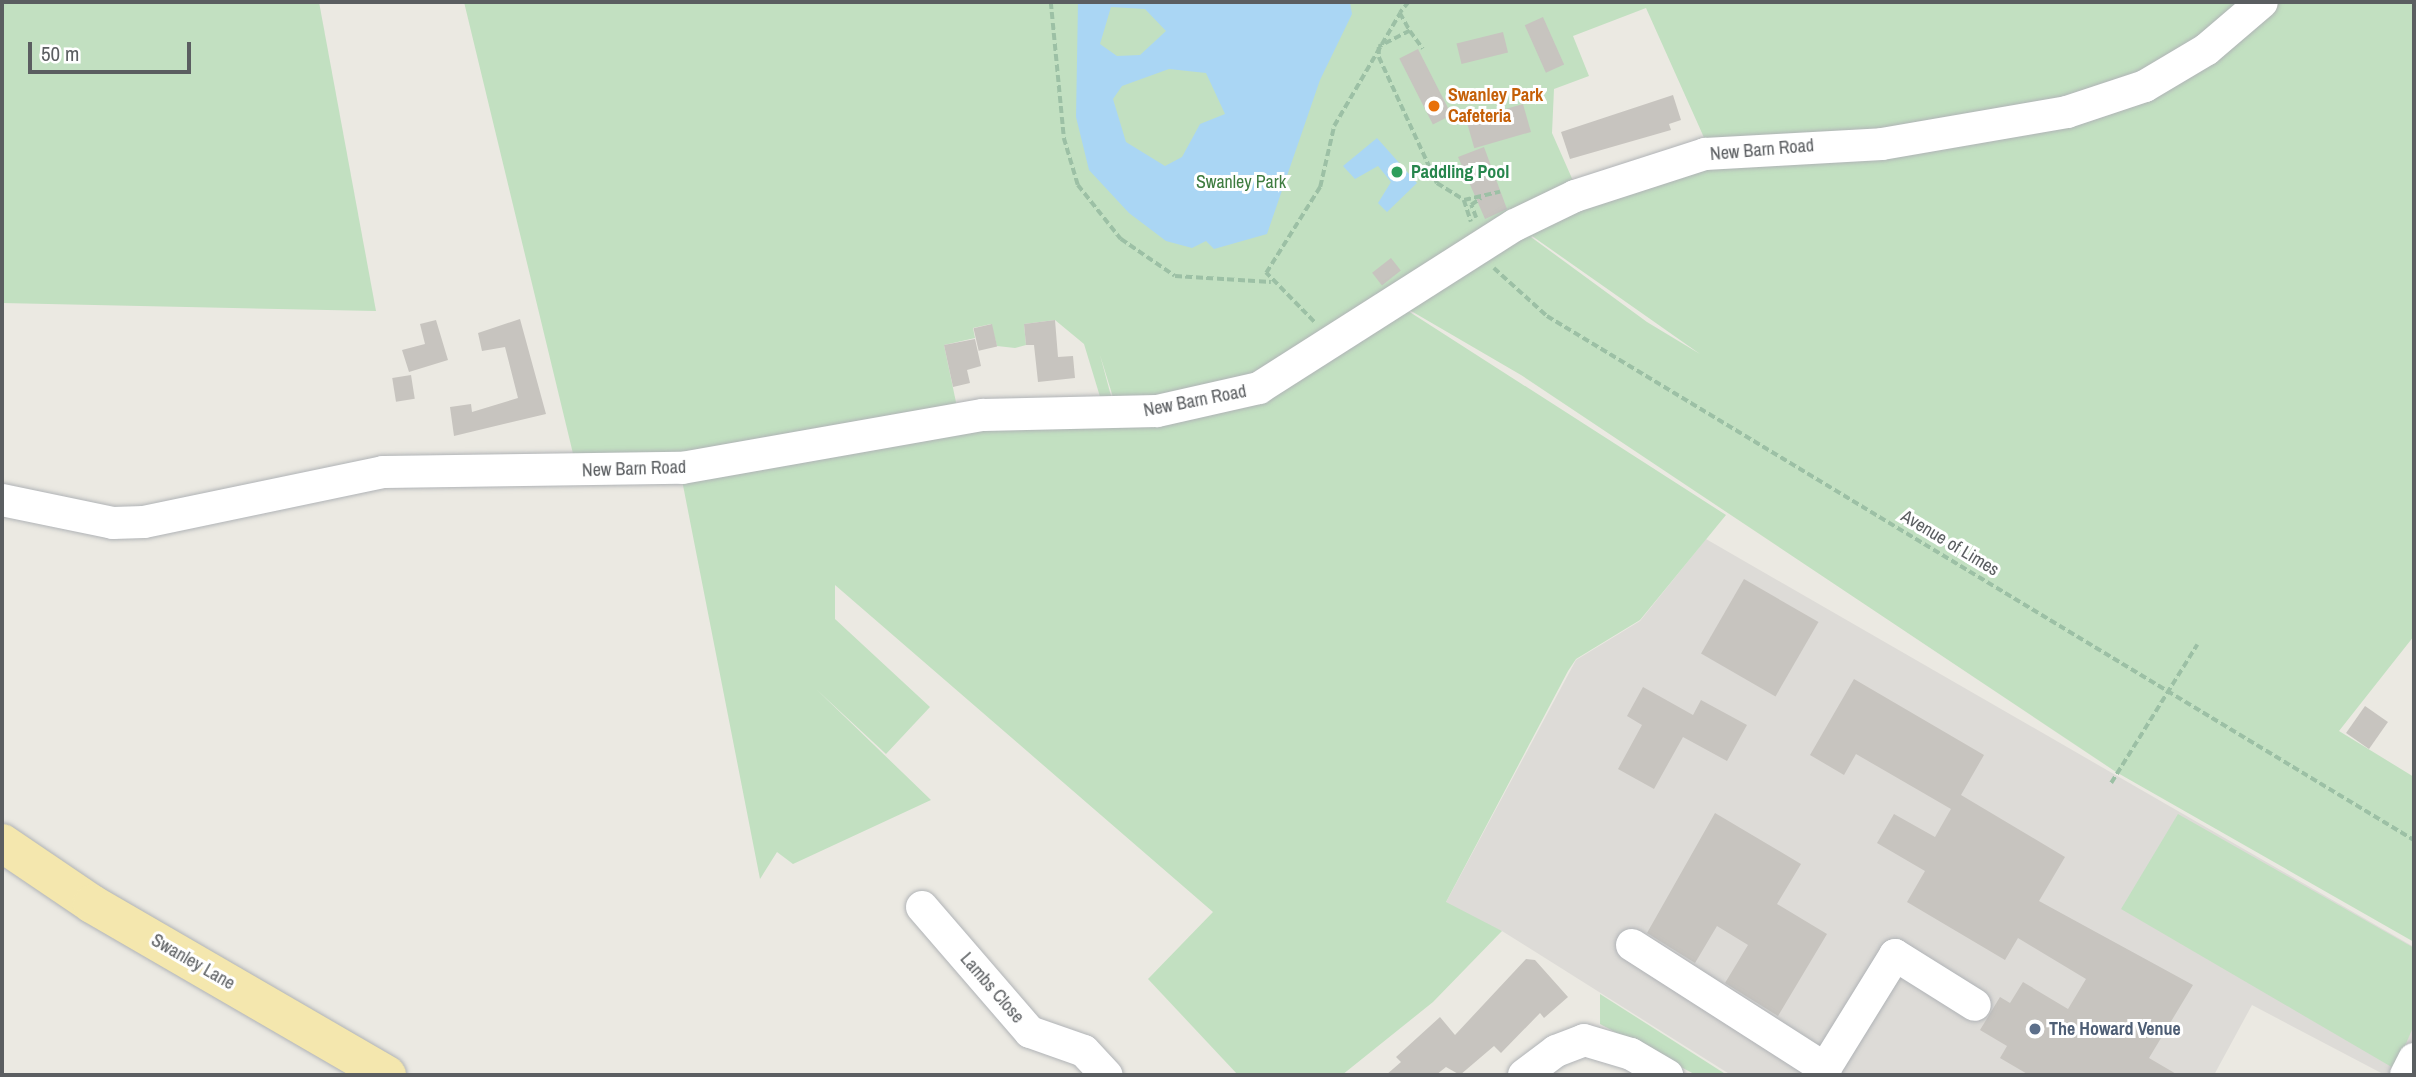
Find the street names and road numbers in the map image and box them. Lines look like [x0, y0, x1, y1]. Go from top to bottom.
street label: New Barn Road [1709, 135, 1815, 165]
street label: New Barn Road [1142, 380, 1248, 422]
street label: New Barn Road [582, 456, 686, 482]
street label: Avenue of Limes [1897, 505, 2003, 581]
street label: Swanley Lane [147, 929, 239, 995]
street label: Lambs Close [956, 948, 1028, 1028]

